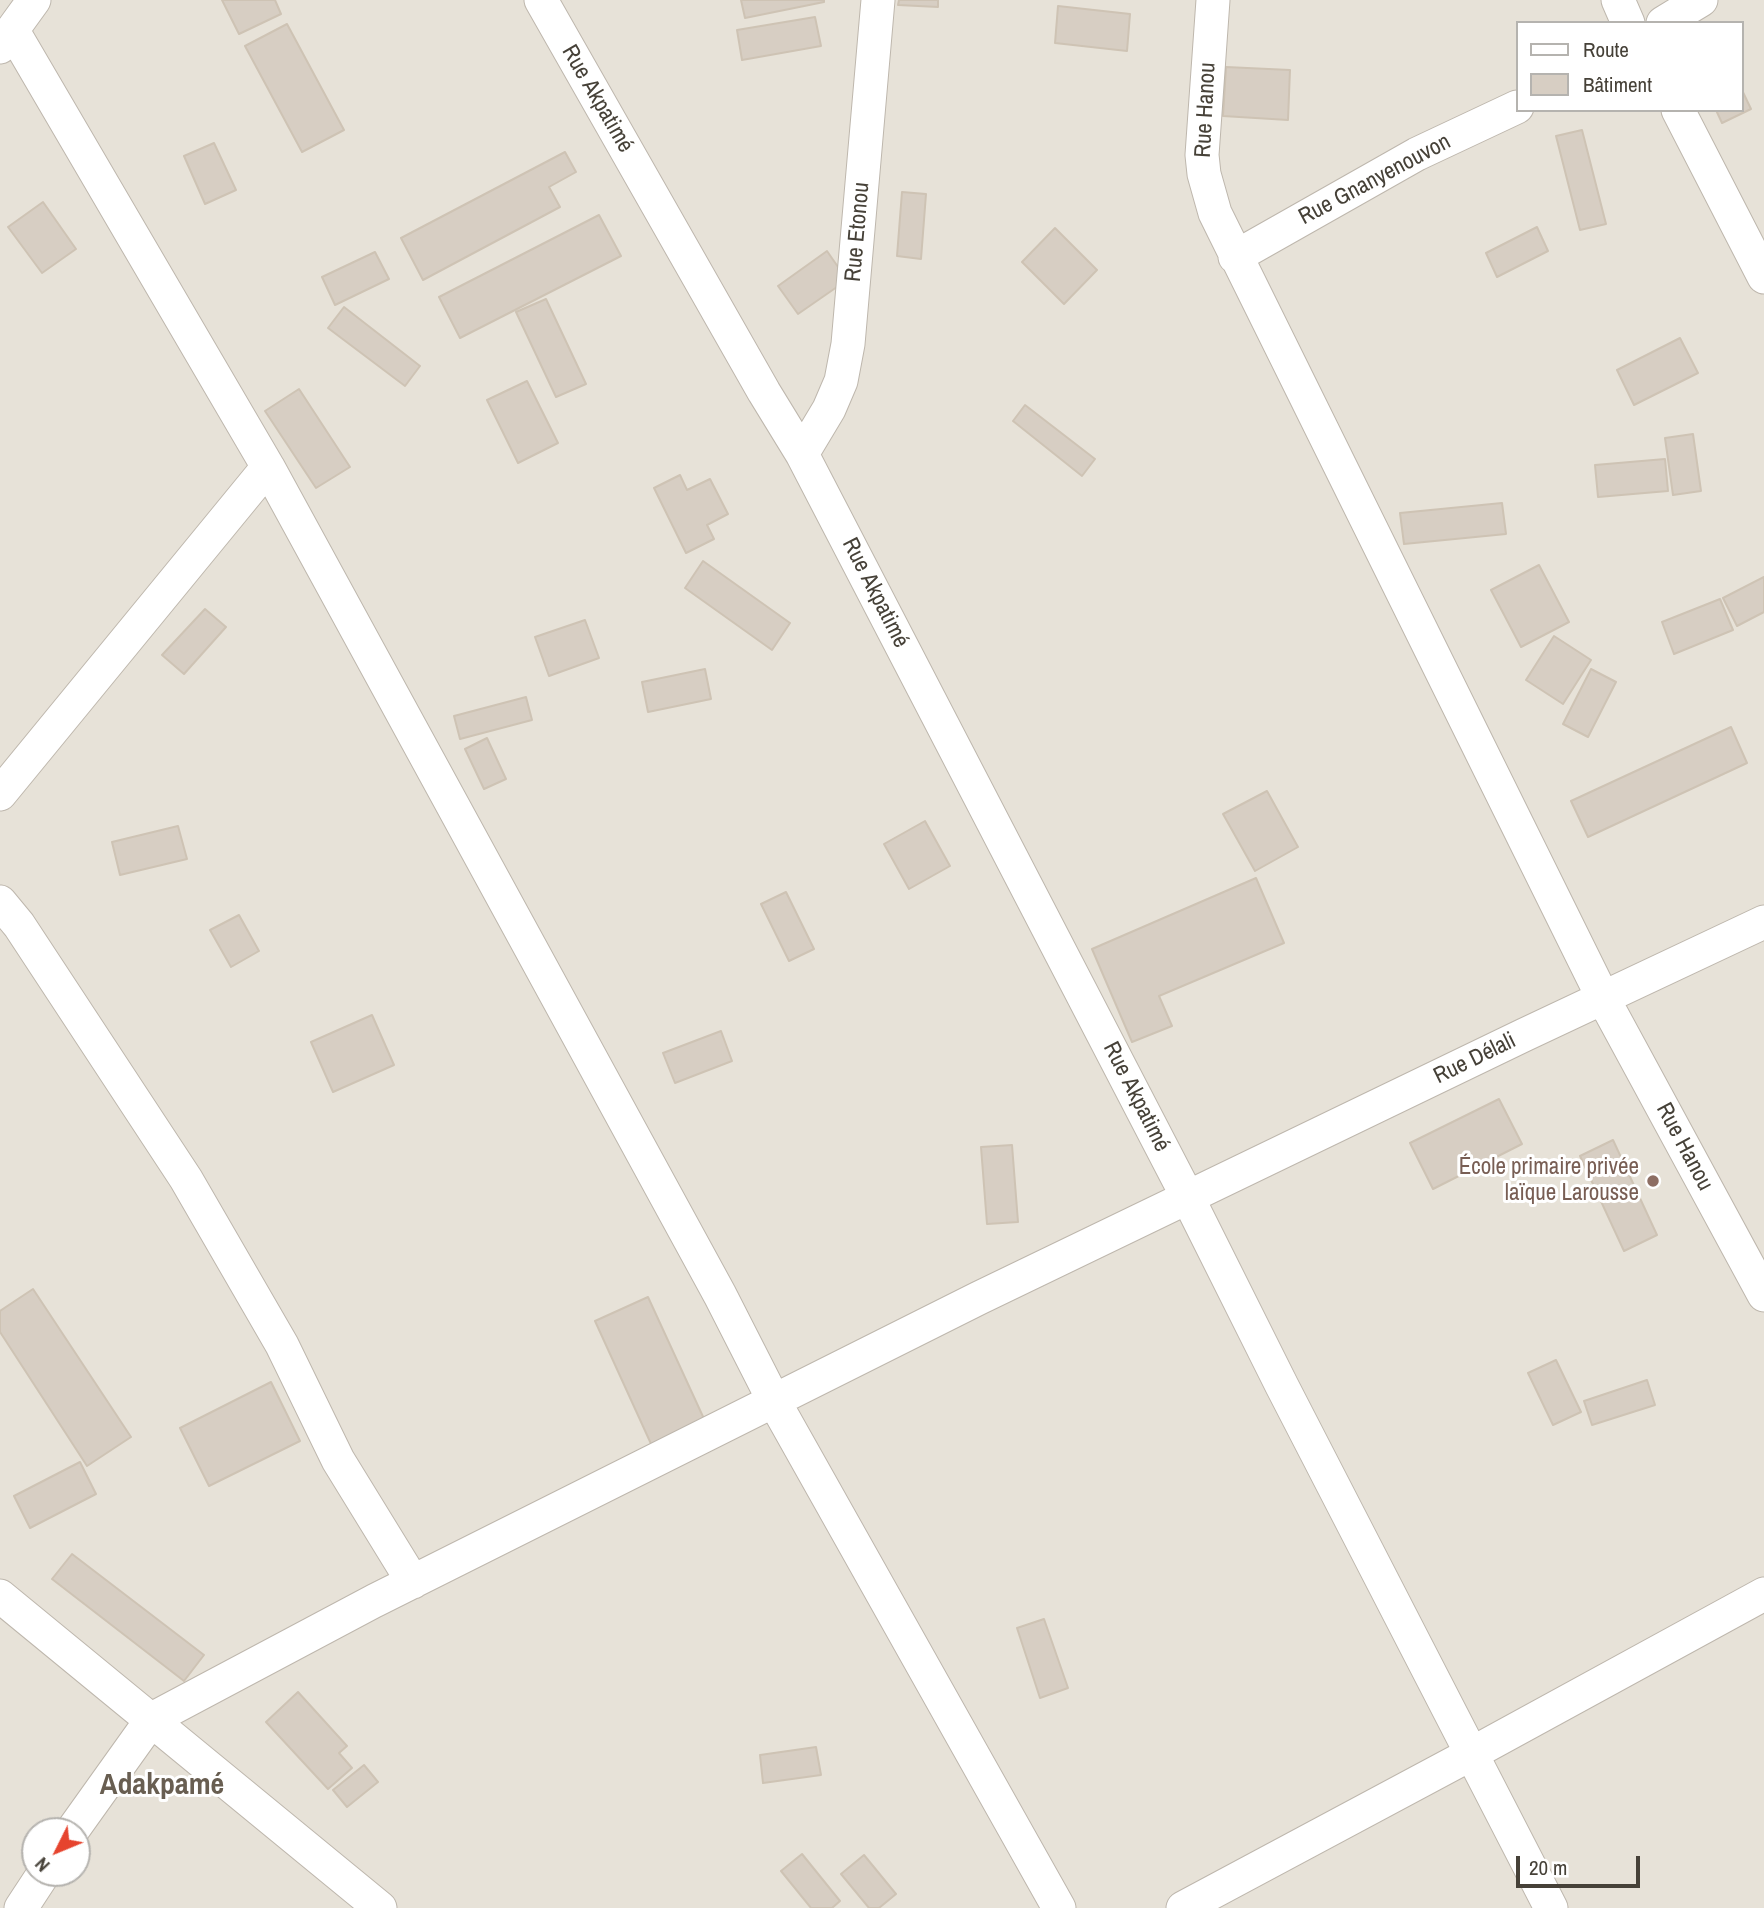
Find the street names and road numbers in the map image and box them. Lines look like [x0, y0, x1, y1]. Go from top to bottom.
street label: Rue Akpatimé [555, 40, 639, 158]
street label: Rue Hanou [1190, 62, 1222, 158]
street label: Rue Gnanyenouvon [1294, 128, 1456, 232]
street label: Rue Etonou [840, 181, 876, 283]
street label: Rue Akpatimé [836, 533, 914, 653]
street label: Rue Délali [1429, 1027, 1521, 1091]
street label: Rue Akpatimé [1097, 1037, 1175, 1157]
street label: Rue Hanou [1649, 1098, 1719, 1196]

